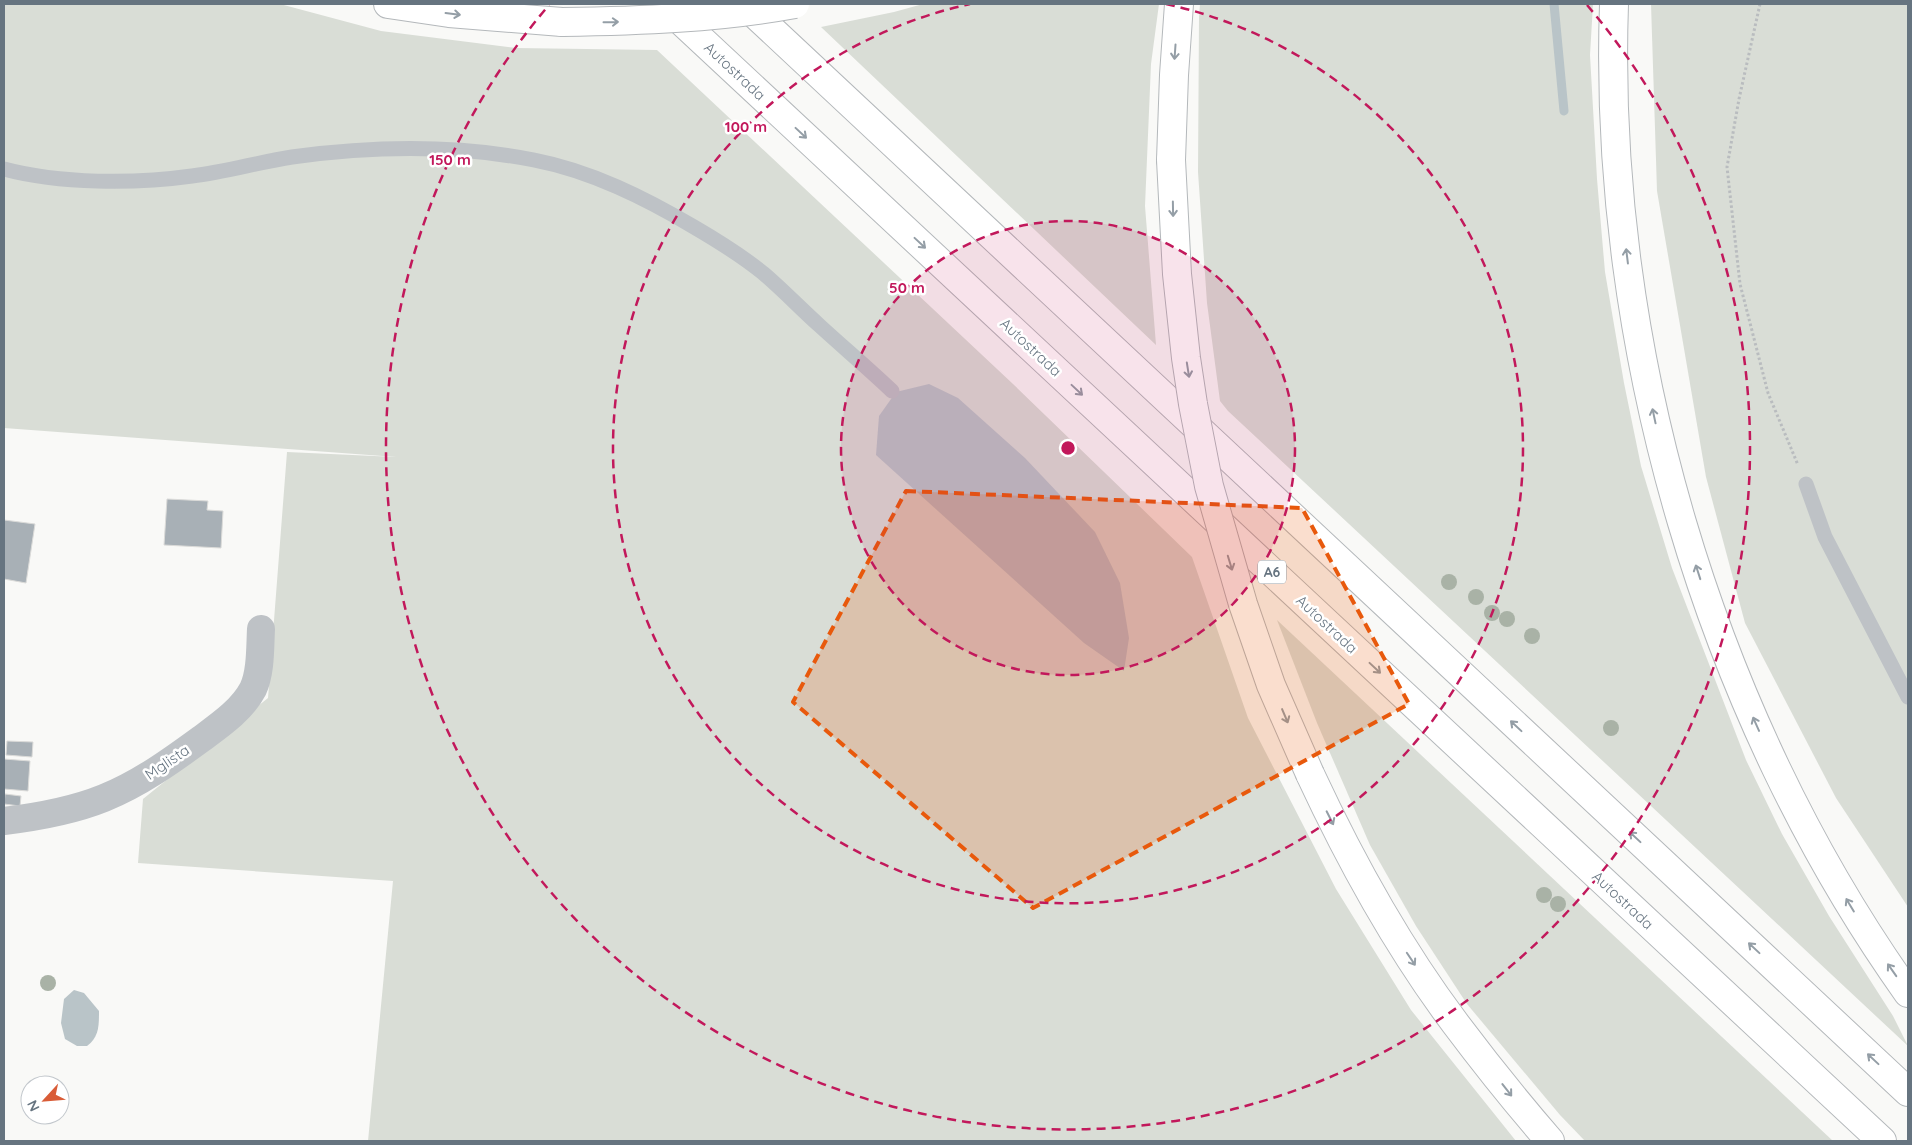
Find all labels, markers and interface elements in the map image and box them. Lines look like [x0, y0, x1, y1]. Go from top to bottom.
one-way arrow [445, 9, 461, 19]
one-way arrow [602, 17, 618, 27]
street label: Autostrada [700, 38, 770, 104]
one-way arrow [1171, 44, 1180, 60]
text: 100 m [725, 117, 767, 136]
one-way arrow [795, 127, 808, 139]
text: 150 m [429, 150, 471, 169]
one-way arrow [1169, 200, 1178, 216]
one-way arrow [914, 237, 926, 249]
one-way arrow [1621, 248, 1631, 264]
text: 50 m [889, 278, 925, 297]
street label: Autostrada [996, 314, 1066, 380]
one-way arrow [1183, 362, 1193, 378]
one-way arrow [1071, 384, 1084, 396]
one-way arrow [1649, 408, 1658, 424]
centre of rings [1059, 439, 1077, 457]
one-way arrow [1226, 555, 1236, 571]
road number: A6 [1258, 560, 1286, 584]
one-way arrow [1692, 564, 1702, 580]
street label: Autostrada [1292, 591, 1362, 657]
one-way arrow [1369, 662, 1381, 674]
one-way arrow [1280, 708, 1290, 723]
one-way arrow [1751, 717, 1760, 732]
one-way arrow [1510, 720, 1523, 732]
street label: Mglista [141, 740, 193, 784]
one-way arrow [1326, 810, 1335, 825]
one-way arrow [1629, 831, 1642, 843]
street label: Autostrada [1588, 867, 1658, 933]
one-way arrow [1844, 899, 1854, 913]
one-way arrow [1748, 942, 1760, 954]
one-way arrow [1407, 951, 1417, 965]
one-way arrow [1887, 963, 1897, 977]
one-way arrow [1866, 1053, 1879, 1065]
north arrow [20, 1075, 70, 1125]
one-way arrow [1502, 1083, 1512, 1097]
text: N [23, 1097, 44, 1114]

